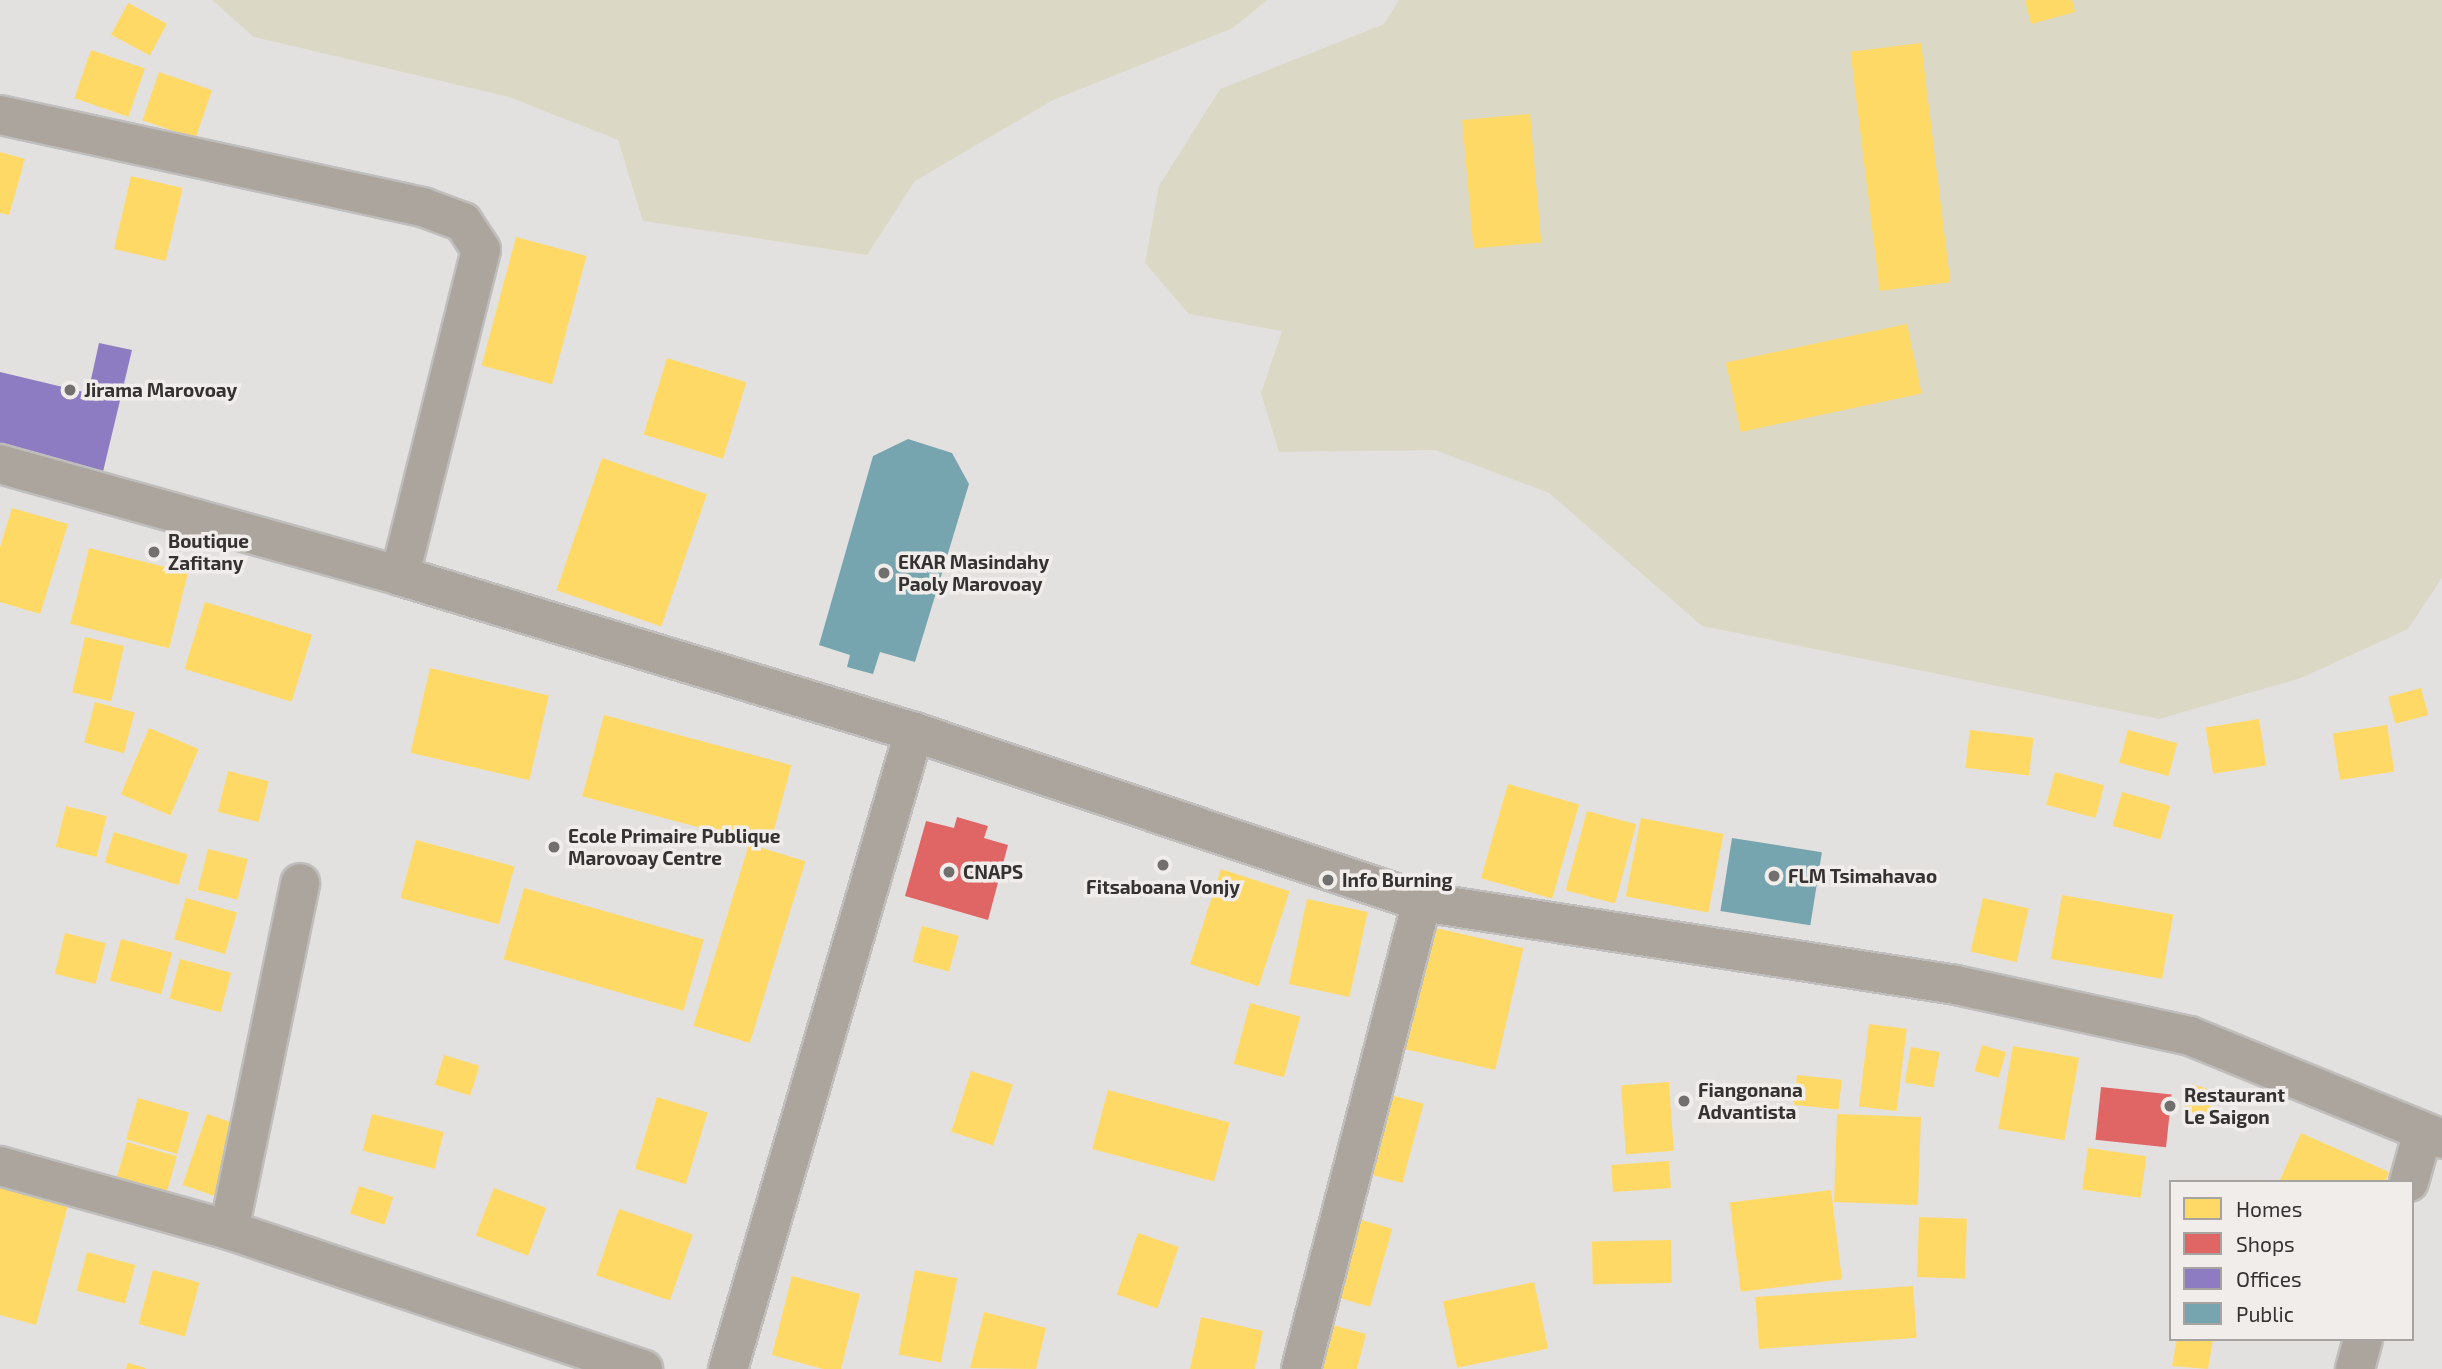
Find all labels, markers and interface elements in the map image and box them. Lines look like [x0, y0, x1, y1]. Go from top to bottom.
place label: Jirama Marovoay [84, 379, 237, 401]
marker: Jirama Marovoay [62, 382, 78, 398]
place label: Boutique Zafitany [168, 530, 249, 574]
marker: Boutique Zafitany [146, 544, 162, 560]
place label: EKAR Masindahy Paoly Marovoay [898, 551, 1049, 595]
marker: EKAR Masindahy Paoly Marovoay [876, 565, 892, 581]
place label: Ecole Primaire Publique Marovoay Centre [568, 825, 780, 869]
marker: Ecole Primaire Publique Marovoay Centre [546, 839, 562, 855]
marker: Fitsaboana Vonjy [1155, 857, 1171, 873]
place label: CNAPS [963, 861, 1023, 883]
marker: CNAPS [941, 864, 957, 880]
place label: FLM Tsimahavao [1788, 865, 1938, 887]
marker: FLM Tsimahavao [1766, 868, 1782, 884]
place label: Info Burning [1342, 869, 1453, 891]
marker: Info Burning [1320, 872, 1336, 888]
place label: Fitsaboana Vonjy [1086, 876, 1240, 898]
place label: Fiangonana Advantista [1698, 1079, 1803, 1123]
place label: Restaurant Le Saigon [2184, 1084, 2285, 1128]
marker: Fiangonana Advantista [1676, 1093, 1692, 1109]
marker: Restaurant Le Saigon [2162, 1098, 2178, 1114]
legend [2169, 1180, 2414, 1341]
text: Homes [2236, 1196, 2302, 1221]
text: Shops [2236, 1231, 2295, 1256]
text: Offices [2236, 1266, 2302, 1291]
text: Public [2236, 1301, 2294, 1326]

